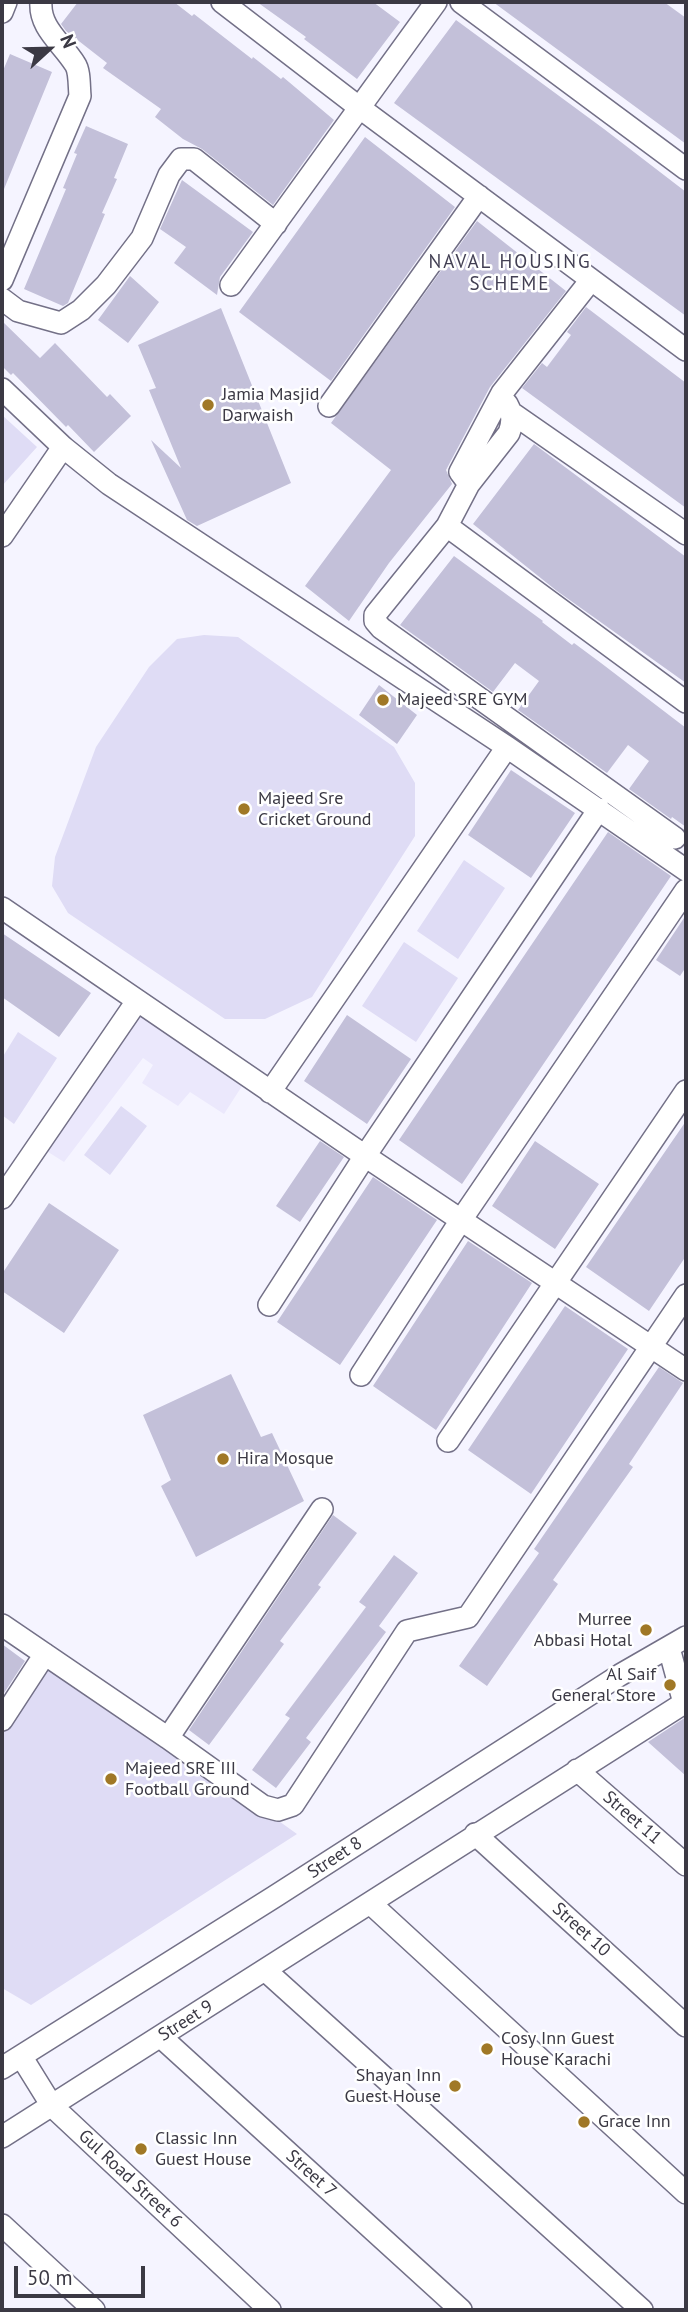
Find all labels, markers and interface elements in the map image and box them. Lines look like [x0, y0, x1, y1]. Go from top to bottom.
north arrow [14, 14, 84, 84]
text: N [55, 31, 82, 51]
district label: NAVAL HOUSING SCHEME [430, 252, 590, 296]
place label: Jamia Masjid Darwaish [222, 384, 319, 426]
marker: Jamia Masjid Darwaish [200, 397, 216, 413]
place label: Majeed SRE GYM [397, 689, 528, 711]
marker: Majeed SRE GYM [375, 692, 391, 708]
place label: Majeed Sre Cricket Ground [258, 788, 372, 830]
marker: Majeed Sre Cricket Ground [236, 801, 252, 817]
place label: Hira Mosque [237, 1448, 334, 1470]
marker: Hira Mosque [215, 1451, 231, 1467]
place label: Murree Abbasi Hotal [534, 1609, 632, 1652]
marker: Murree Abbasi Hotal [638, 1622, 654, 1638]
place label: Al Saif General Store [551, 1664, 656, 1706]
marker: Al Saif General Store [662, 1677, 678, 1693]
place label: Majeed SRE III Football Ground [125, 1758, 250, 1800]
marker: Majeed SRE III Football Ground [103, 1771, 119, 1787]
street label: Street 11 [598, 1787, 666, 1849]
street label: Street 8 [304, 1832, 366, 1884]
street label: Street 10 [548, 1898, 614, 1962]
street label: Street 9 [155, 1996, 217, 2046]
place label: Cosy Inn Guest House Karachi [501, 2028, 614, 2070]
marker: Cosy Inn Guest House Karachi [479, 2041, 495, 2057]
place label: Shayan Inn Guest House [344, 2065, 441, 2108]
marker: Shayan Inn Guest House [447, 2078, 463, 2094]
place label: Grace Inn [598, 2111, 671, 2133]
marker: Grace Inn [576, 2114, 592, 2130]
street label: Gul Road Street 6 [74, 2125, 186, 2233]
place label: Classic Inn Guest House [155, 2128, 252, 2170]
marker: Classic Inn Guest House [133, 2141, 149, 2157]
street label: Street 7 [281, 2146, 341, 2202]
scale bar [18, 2252, 149, 2296]
text: 50 m [27, 2264, 73, 2291]

